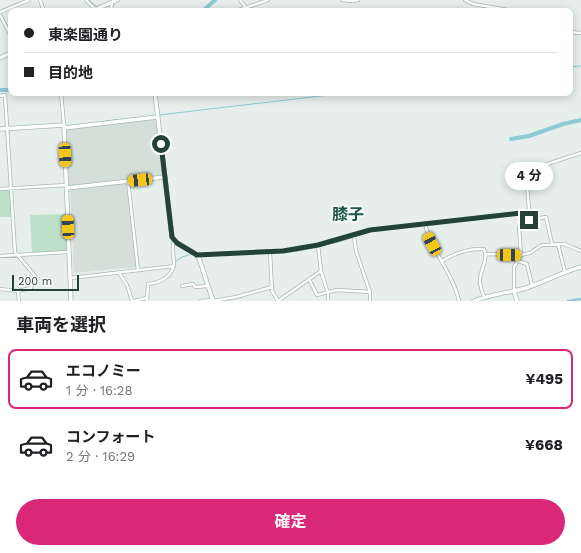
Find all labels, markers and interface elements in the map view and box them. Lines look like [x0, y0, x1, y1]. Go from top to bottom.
text: 東楽園通り [48, 26, 123, 44]
text: 目的地 [48, 64, 93, 82]
route start [152, 135, 170, 153]
car [58, 143, 72, 167]
callout: 4 分 [505, 162, 553, 190]
text: 4 分 [516, 168, 542, 183]
car [127, 173, 153, 187]
district label: 膝子 [332, 205, 364, 224]
route end [520, 211, 538, 229]
car [61, 215, 75, 239]
car [421, 231, 443, 257]
car [497, 249, 521, 261]
scale bar [12, 273, 79, 292]
text: 200 m [18, 275, 52, 288]
text: 車両を選択 [16, 314, 106, 335]
icon: car [18, 361, 54, 397]
text: エコノミー [66, 362, 141, 380]
text: ¥495 [525, 370, 563, 388]
text: 1 分 · 16:28 [66, 383, 132, 398]
icon: car [18, 427, 54, 463]
text: コンフォート [66, 428, 156, 446]
text: ¥668 [525, 436, 563, 454]
text: 2 分 · 16:29 [66, 449, 135, 464]
button: 確定 [16, 499, 565, 545]

